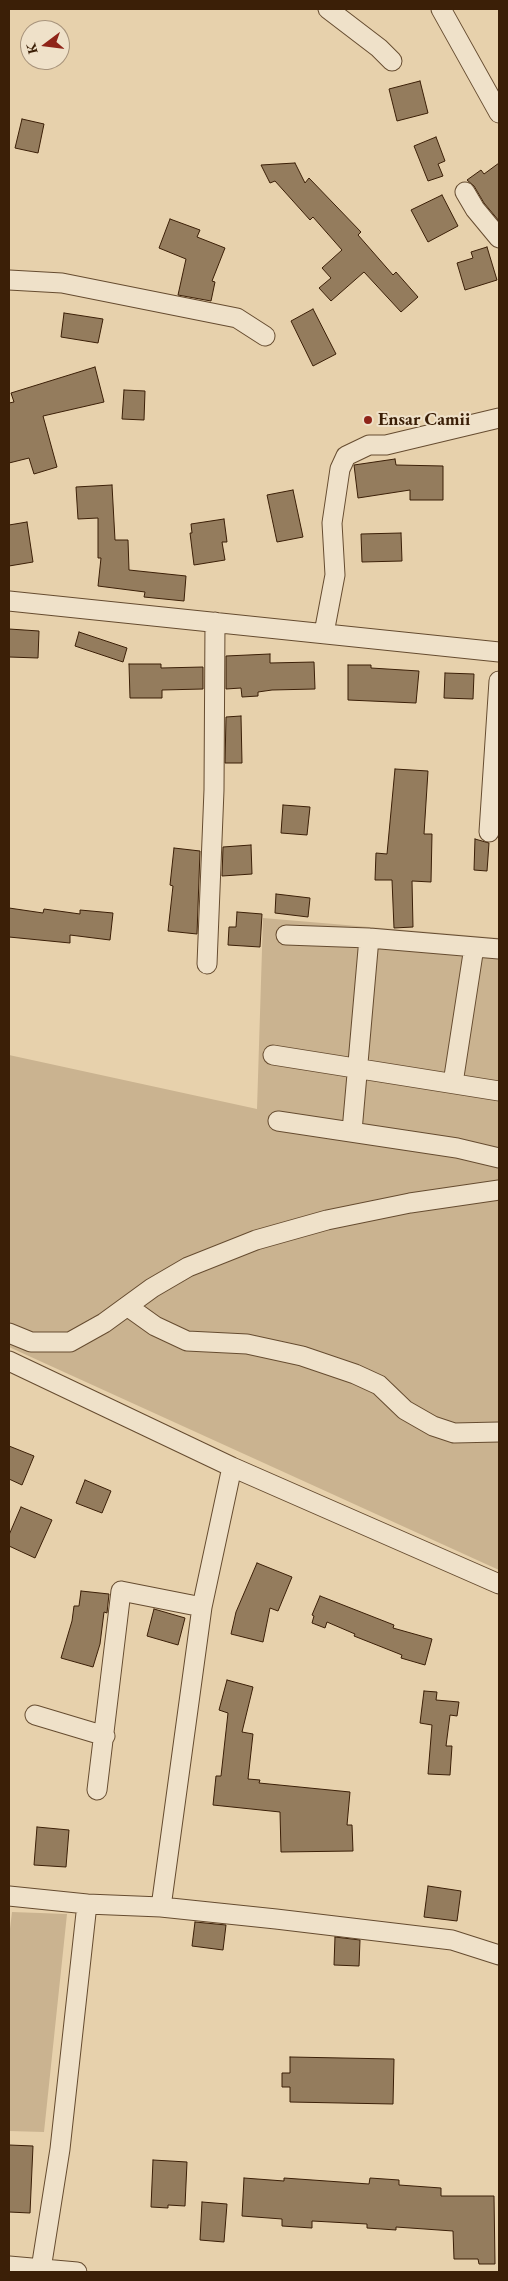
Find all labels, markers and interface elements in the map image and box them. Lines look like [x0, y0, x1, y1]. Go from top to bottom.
north arrow [20, 20, 70, 70]
text: K [21, 41, 42, 56]
place label: Ensar Camii [378, 409, 470, 431]
marker: Ensar Camii [362, 414, 374, 426]

